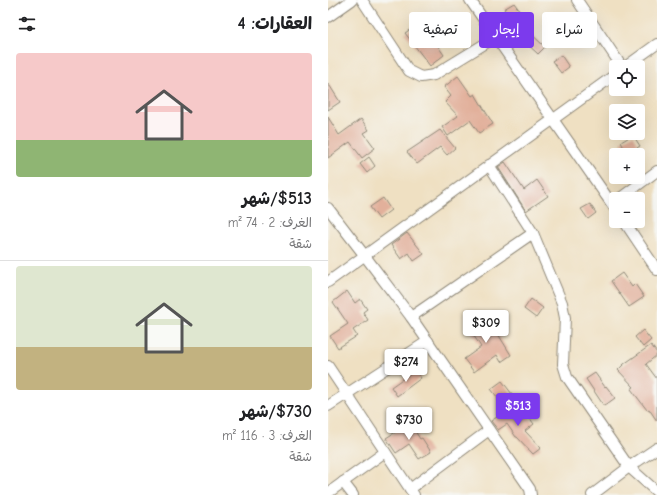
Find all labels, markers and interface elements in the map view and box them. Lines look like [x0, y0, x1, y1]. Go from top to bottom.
chip: تصفية [409, 12, 471, 48]
chip: إيجار [479, 12, 534, 48]
chip: شراء [542, 12, 597, 48]
icon: filters [16, 13, 38, 35]
text: العقارات: 4 [237, 14, 312, 33]
map controls [609, 60, 645, 228]
button: locate [609, 60, 645, 96]
icon: home [128, 79, 200, 151]
button: layers [609, 104, 645, 140]
button: + [609, 148, 645, 184]
text: $513/شهر [242, 189, 312, 208]
button: − [609, 192, 645, 228]
text: الغرف: 2 · 74 m² [228, 215, 312, 230]
text: شقة [289, 236, 312, 251]
icon: home [128, 292, 200, 364]
pin: $309 [462, 310, 510, 344]
text: $309 [472, 315, 500, 330]
pin: $274 [382, 349, 430, 383]
text: $274 [393, 354, 419, 369]
pin: $513 [494, 393, 542, 427]
text: $513 [505, 398, 531, 413]
text: $730/شهر [240, 402, 312, 421]
pin: $730 [385, 407, 433, 441]
text: $730 [395, 412, 423, 427]
text: الغرف: 3 · 116 m² [222, 428, 312, 443]
text: شقة [289, 449, 312, 464]

